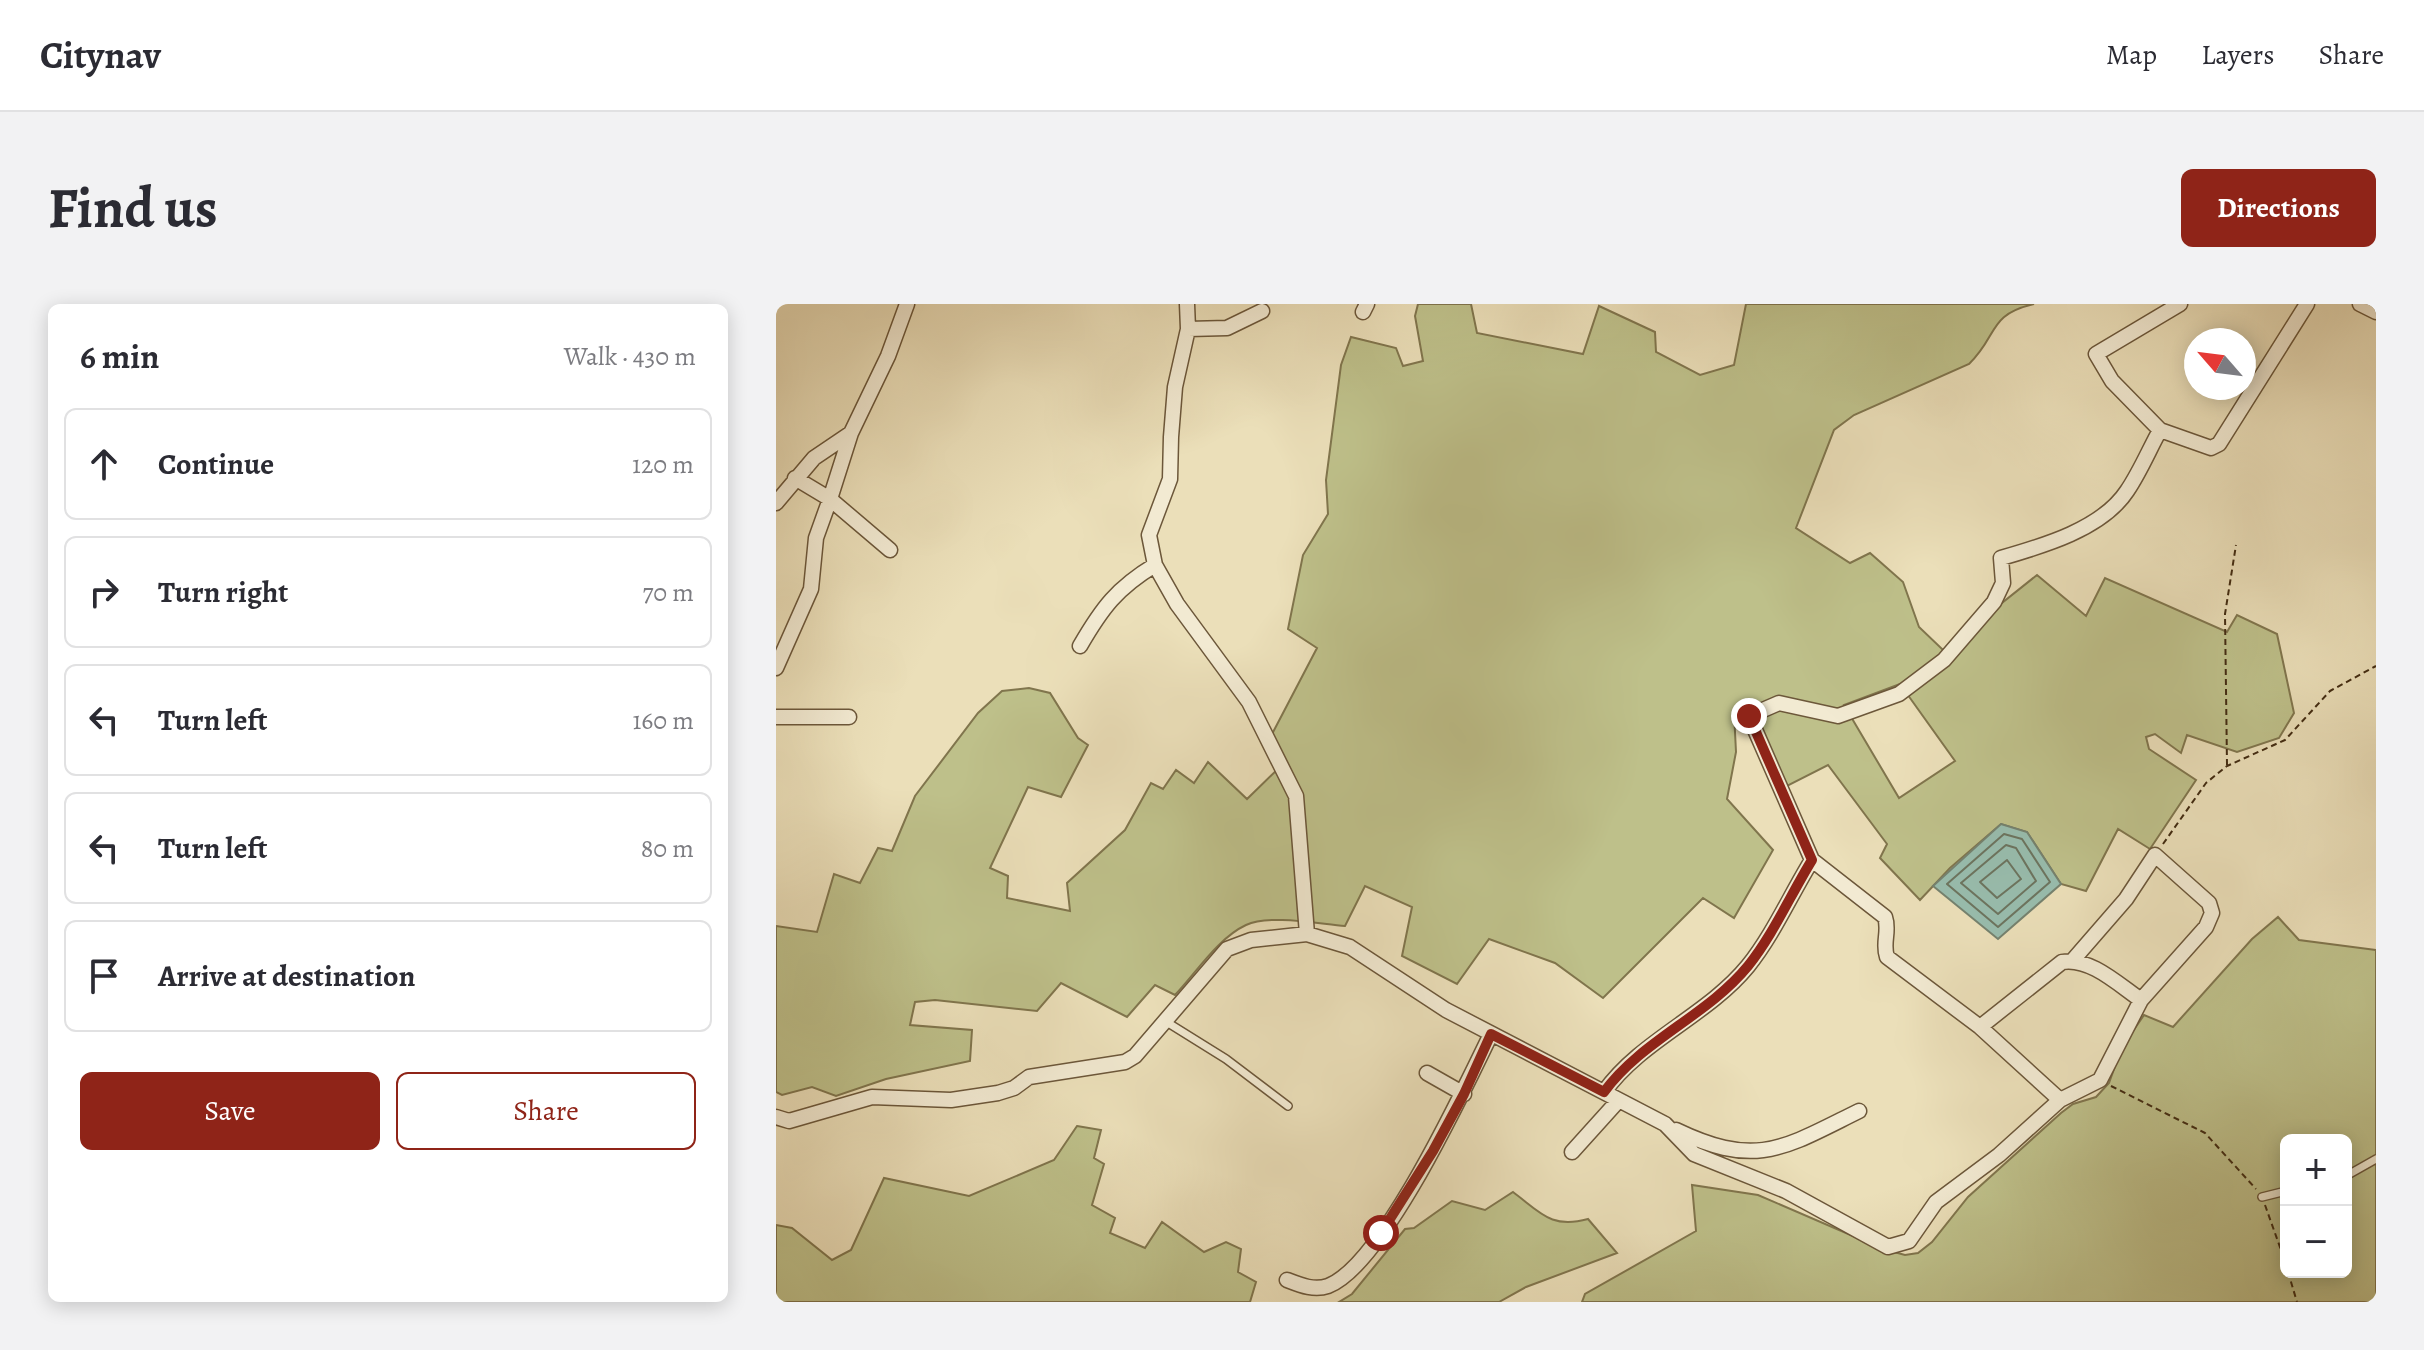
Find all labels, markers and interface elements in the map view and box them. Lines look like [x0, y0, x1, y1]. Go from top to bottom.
text: Citynav [40, 29, 161, 81]
text: Map [2106, 36, 2157, 74]
text: Layers [2201, 36, 2274, 74]
text: Share [2318, 36, 2384, 74]
button: Directions [2181, 169, 2376, 247]
text: Find us [48, 170, 218, 246]
north arrow [2184, 328, 2256, 400]
text: 6 min [80, 333, 159, 380]
text: Walk · 430 m [564, 339, 696, 374]
icon: ahead [82, 442, 126, 486]
text: Continue [158, 444, 274, 484]
text: 120 m [632, 447, 694, 482]
icon: right [82, 570, 126, 614]
text: Turn right [158, 572, 288, 612]
text: 70 m [642, 575, 694, 610]
icon: left [82, 698, 126, 742]
route end [1731, 698, 1767, 734]
text: Turn left [158, 700, 267, 740]
text: 160 m [632, 703, 694, 738]
icon: left [82, 826, 126, 870]
text: Turn left [158, 828, 267, 868]
text: 80 m [641, 831, 694, 866]
icon: arrive [82, 954, 126, 998]
text: Arrive at destination [158, 956, 415, 996]
button: Save [80, 1072, 380, 1150]
button: Share [396, 1072, 696, 1150]
map controls [2280, 1134, 2352, 1278]
button: + [2280, 1134, 2352, 1206]
button: − [2280, 1206, 2352, 1278]
route start [1363, 1215, 1399, 1251]

